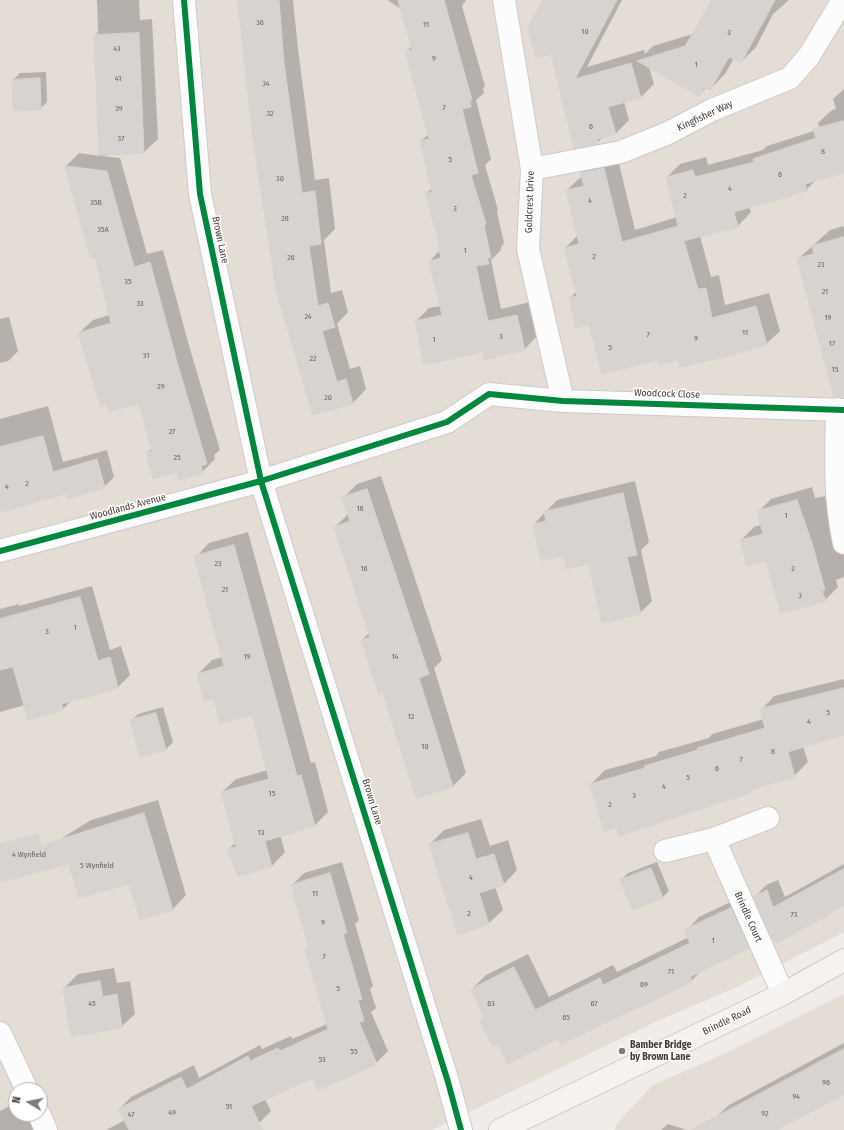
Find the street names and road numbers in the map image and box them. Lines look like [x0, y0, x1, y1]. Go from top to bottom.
street label: Kingfisher Way [675, 98, 735, 134]
street label: Goldcrest Drive [523, 171, 537, 233]
street label: Brown Lane [209, 215, 231, 265]
street label: Woodcock Close [634, 387, 700, 401]
street label: Woodlands Avenue [89, 491, 167, 523]
street label: Brown Lane [359, 777, 385, 827]
street label: Brindle Court [732, 890, 764, 944]
street label: Brindle Road [701, 1004, 753, 1038]

